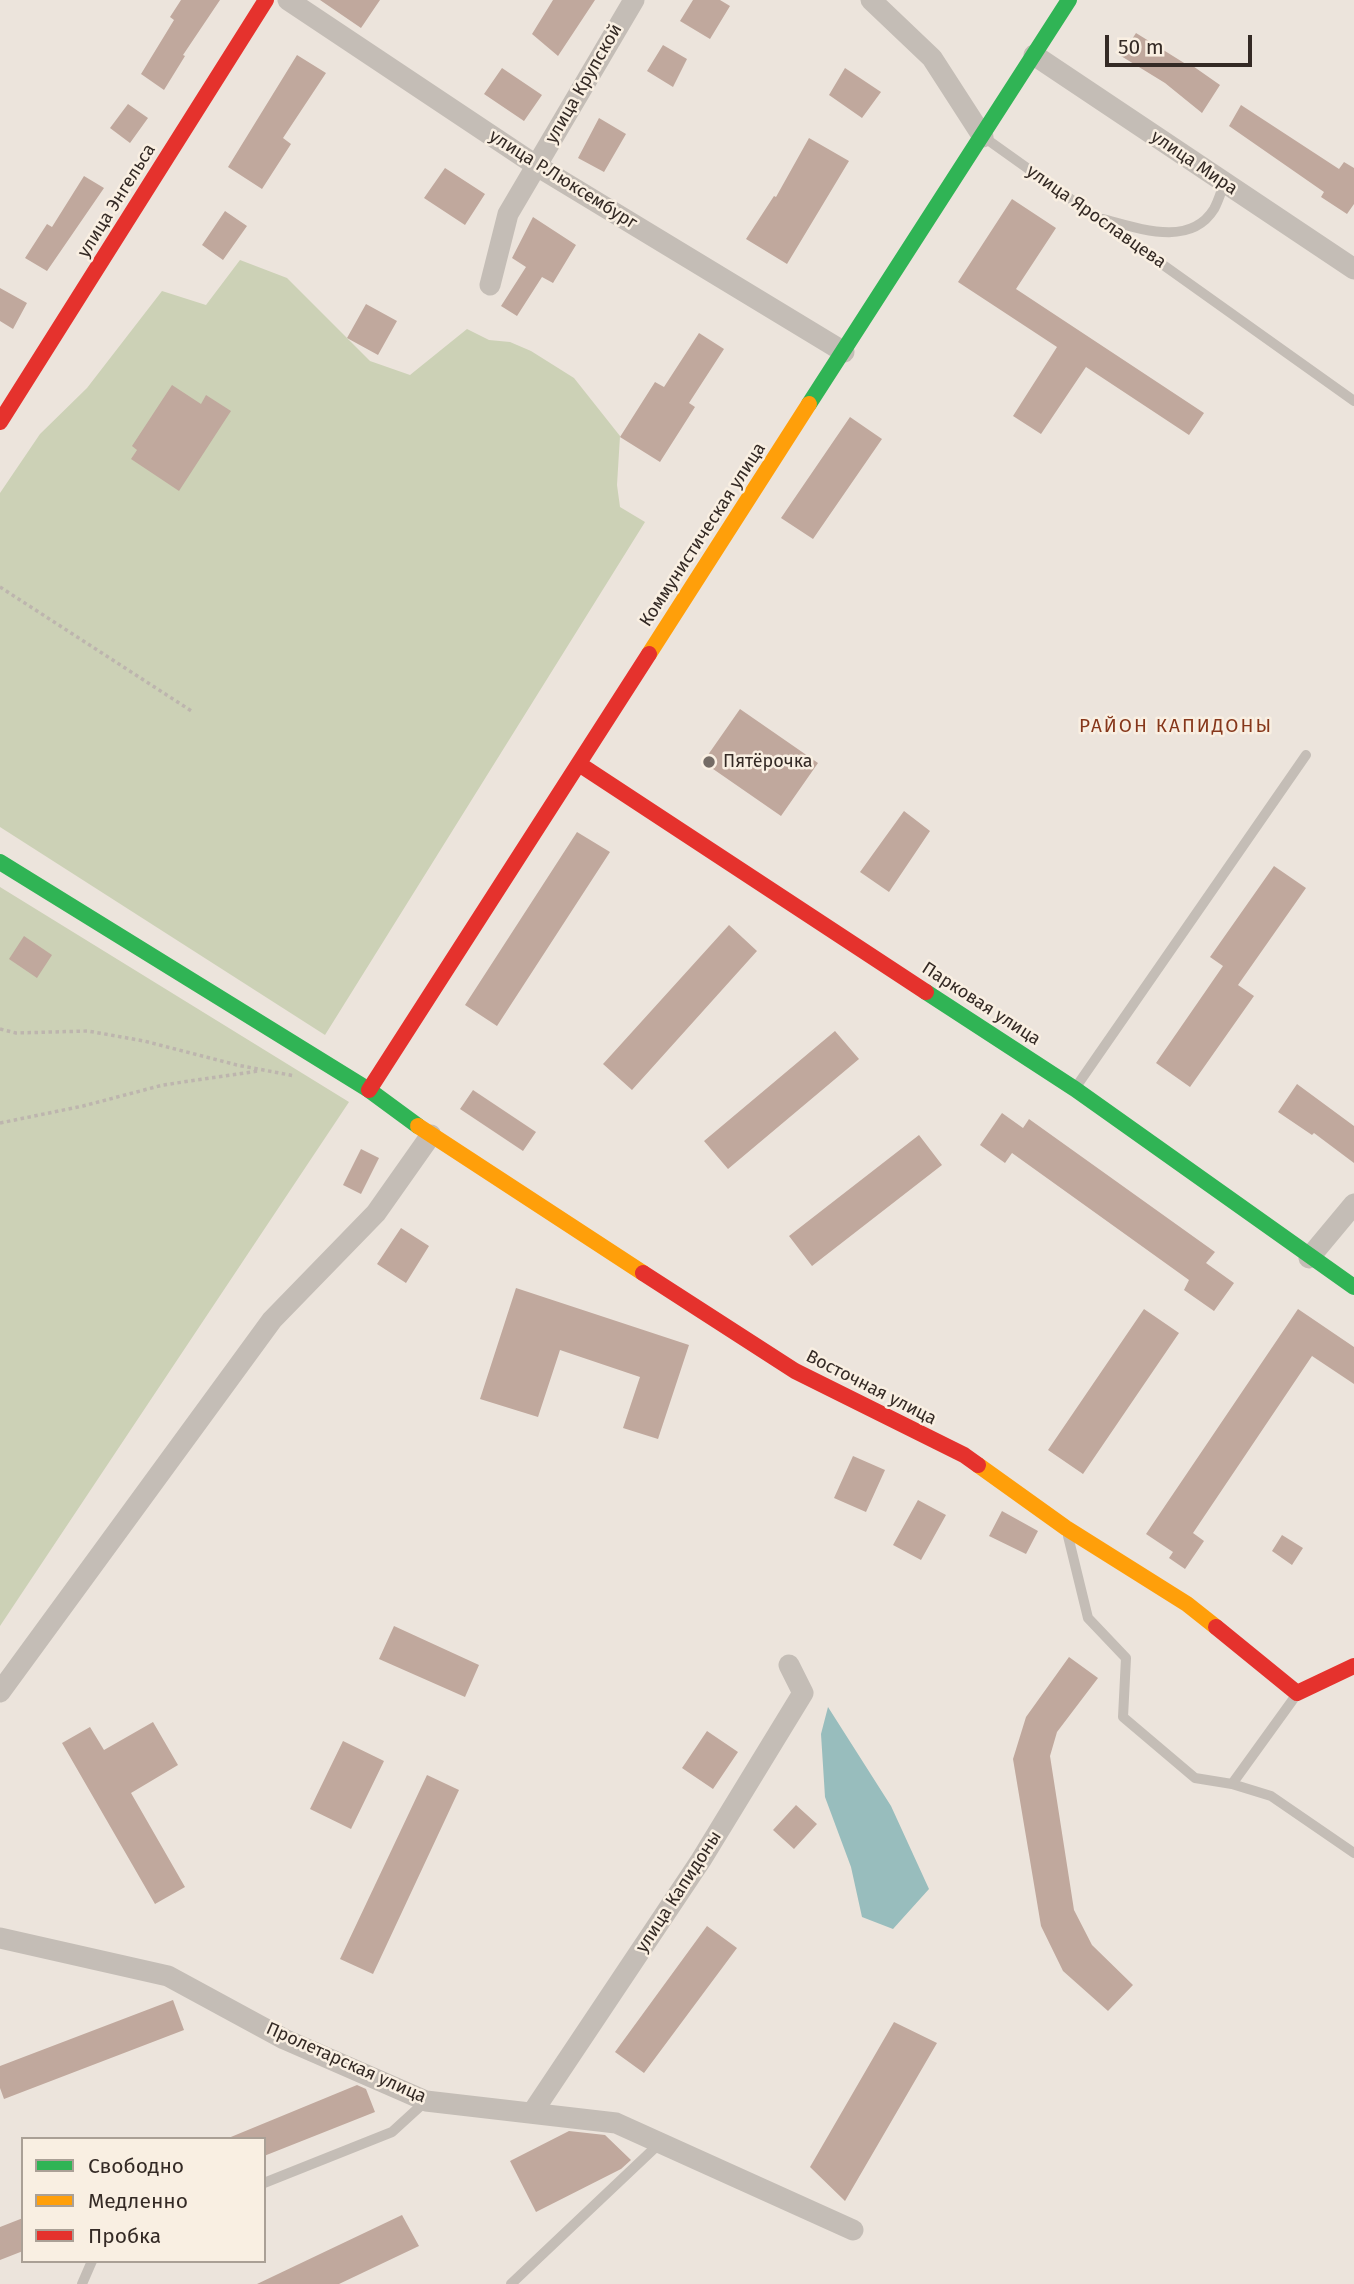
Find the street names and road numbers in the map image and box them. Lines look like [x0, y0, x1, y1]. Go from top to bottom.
street label: улица Крупской [541, 20, 627, 148]
street label: улица Р.Люксембург [485, 126, 641, 234]
street label: улица Мира [1146, 126, 1242, 200]
street label: улица Энгельса [73, 140, 161, 262]
street label: улица Ярославцева [1022, 161, 1170, 273]
street label: Коммунистическая улица [635, 439, 771, 631]
street label: Парковая улица [918, 958, 1044, 1050]
street label: Восточная улица [802, 1346, 940, 1430]
street label: улица Капидоны [632, 1827, 726, 1957]
street label: Пролетарская улица [263, 2018, 429, 2108]

